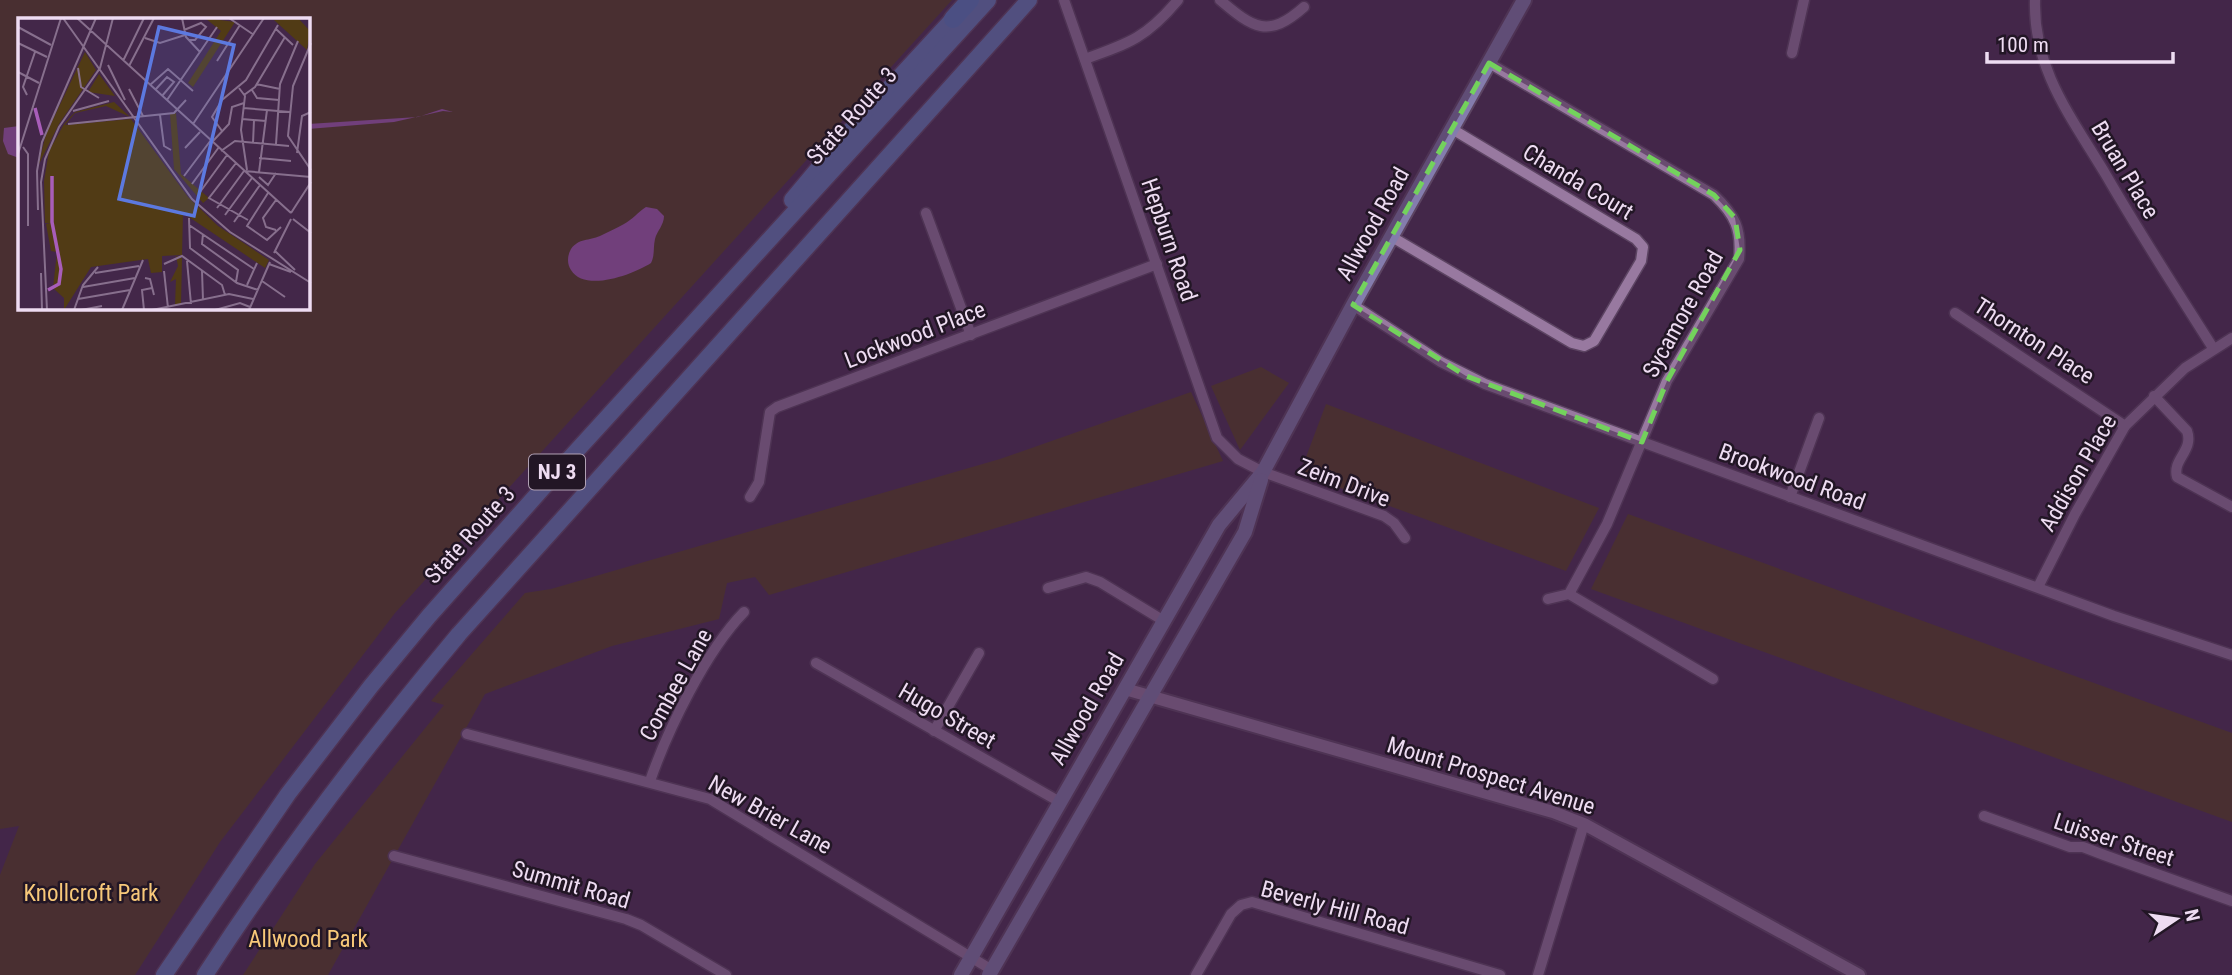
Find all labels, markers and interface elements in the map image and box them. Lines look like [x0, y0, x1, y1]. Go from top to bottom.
inset map [18, 18, 310, 310]
scale bar [1987, 21, 2172, 65]
text: 100 m [1997, 33, 2049, 57]
street label: State Route 3 [801, 62, 903, 170]
street label: Bruan Place [2085, 117, 2165, 223]
street label: Chanda Court [1518, 138, 1638, 226]
street label: Allwood Road [1331, 163, 1415, 285]
street label: Hepburn Road [1135, 175, 1203, 305]
street label: Sycamore Road [1637, 246, 1729, 382]
street label: Thornton Place [1969, 292, 2099, 390]
street label: Lockwood Place [841, 296, 989, 374]
street label: Addison Place [2034, 410, 2122, 536]
street label: Brookwood Road [1715, 438, 1869, 516]
street label: Zeim Drive [1294, 453, 1394, 513]
road number: NJ 3 [529, 454, 585, 490]
street label: State Route 3 [419, 481, 521, 589]
street label: Combee Lane [634, 624, 718, 746]
street label: Allwood Road [1044, 648, 1130, 770]
street label: Hugo Street [894, 677, 1000, 755]
street label: Mount Prospect Avenue [1384, 732, 1598, 820]
street label: New Brier Lane [704, 770, 836, 860]
street label: Luisser Street [2050, 808, 2178, 872]
street label: Summit Road [509, 855, 633, 915]
street label: Beverly Hill Road [1258, 875, 1412, 941]
park label: Knollcroft Park [24, 880, 159, 907]
north arrow [2141, 884, 2211, 954]
text: N [2180, 907, 2205, 924]
park label: Allwood Park [248, 926, 368, 953]

